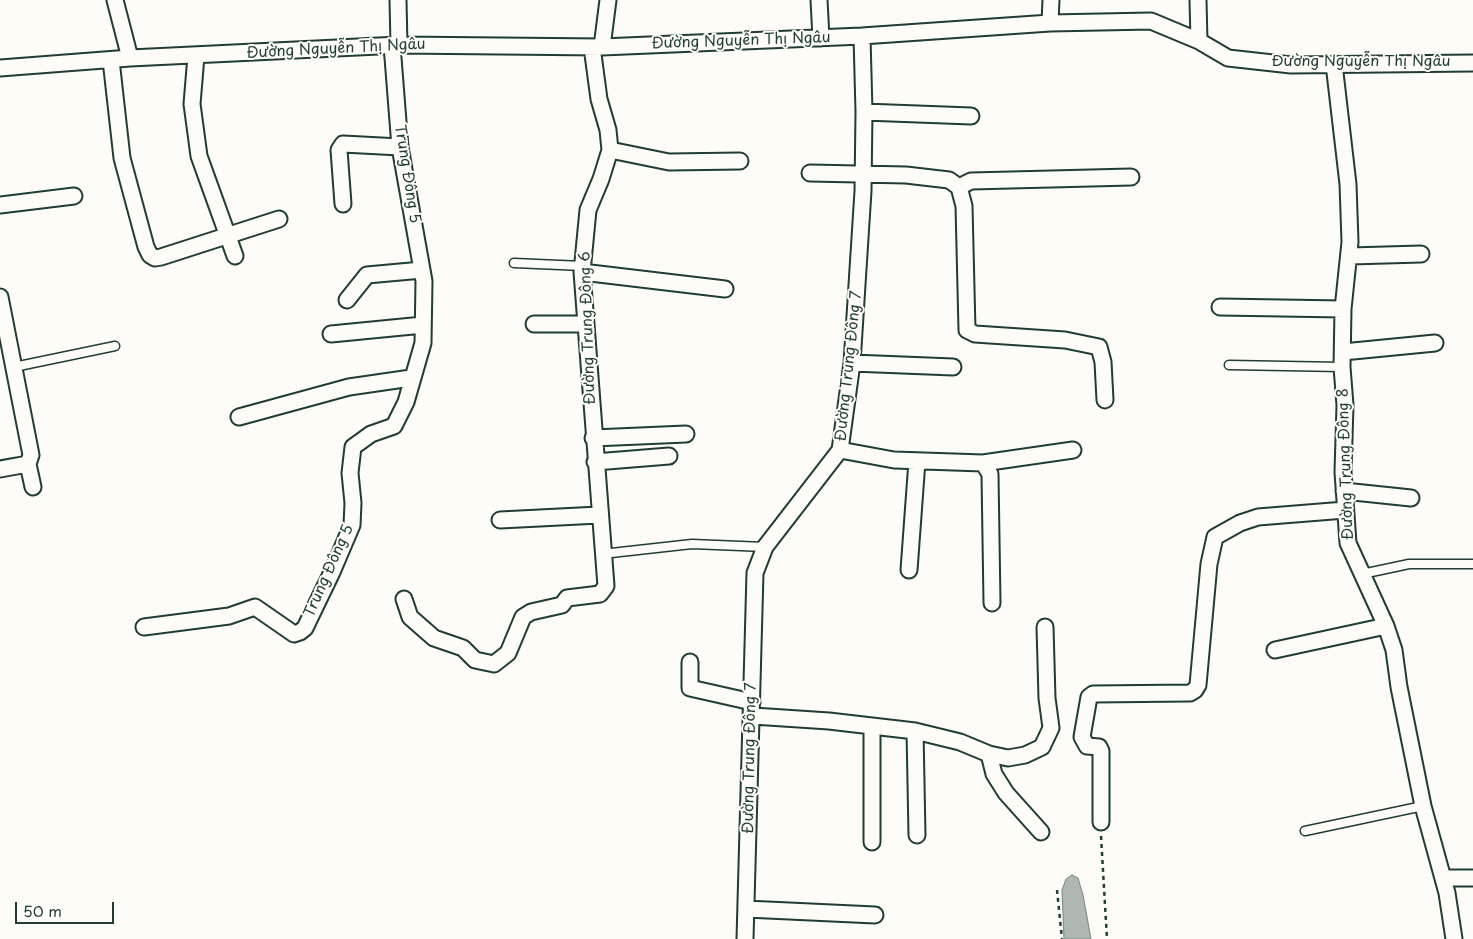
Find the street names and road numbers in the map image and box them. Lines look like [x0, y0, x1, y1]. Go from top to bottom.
street label: Đường Nguyễn Thị Ngâu [651, 29, 831, 53]
street label: Đường Nguyễn Thị Ngâu [246, 35, 426, 63]
street label: Đường Nguyễn Thị Ngâu [1271, 53, 1451, 71]
street label: Trung Đông 5 [390, 123, 424, 225]
street label: Đường Trung Đông 6 [576, 251, 600, 405]
street label: Đường Trung Đông 7 [832, 290, 866, 442]
street label: Đường Trung Đông 8 [1334, 388, 1358, 540]
street label: Trung Đông 5 [300, 522, 358, 620]
street label: Đường Trung Đông 7 [740, 682, 760, 834]

